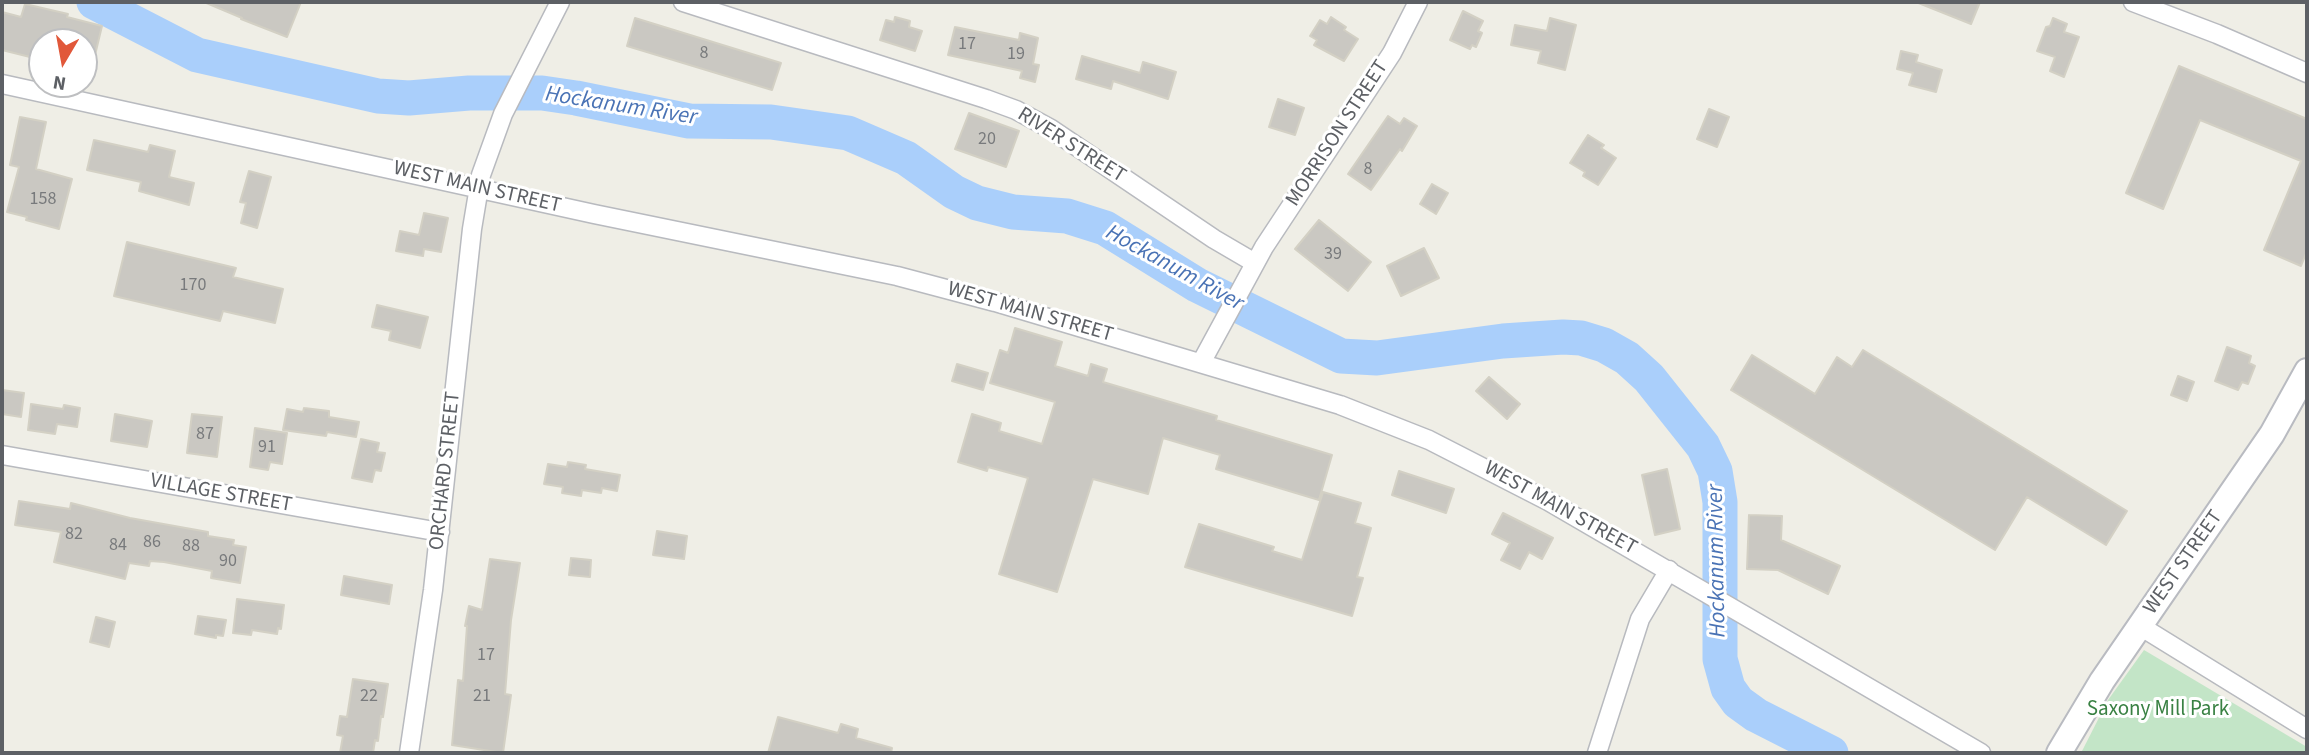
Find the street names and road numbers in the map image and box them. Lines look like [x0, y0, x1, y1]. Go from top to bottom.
street label: MORRISON STREET [1281, 56, 1395, 212]
street label: RIVER STREET [1012, 103, 1130, 189]
street label: WEST MAIN STREET [391, 156, 563, 220]
street label: WEST MAIN STREET [944, 277, 1116, 349]
street label: ORCHARD STREET [425, 390, 467, 552]
street label: WEST MAIN STREET [1479, 456, 1641, 562]
street label: VILLAGE STREET [148, 469, 294, 519]
street label: WEST STREET [2139, 506, 2229, 620]

